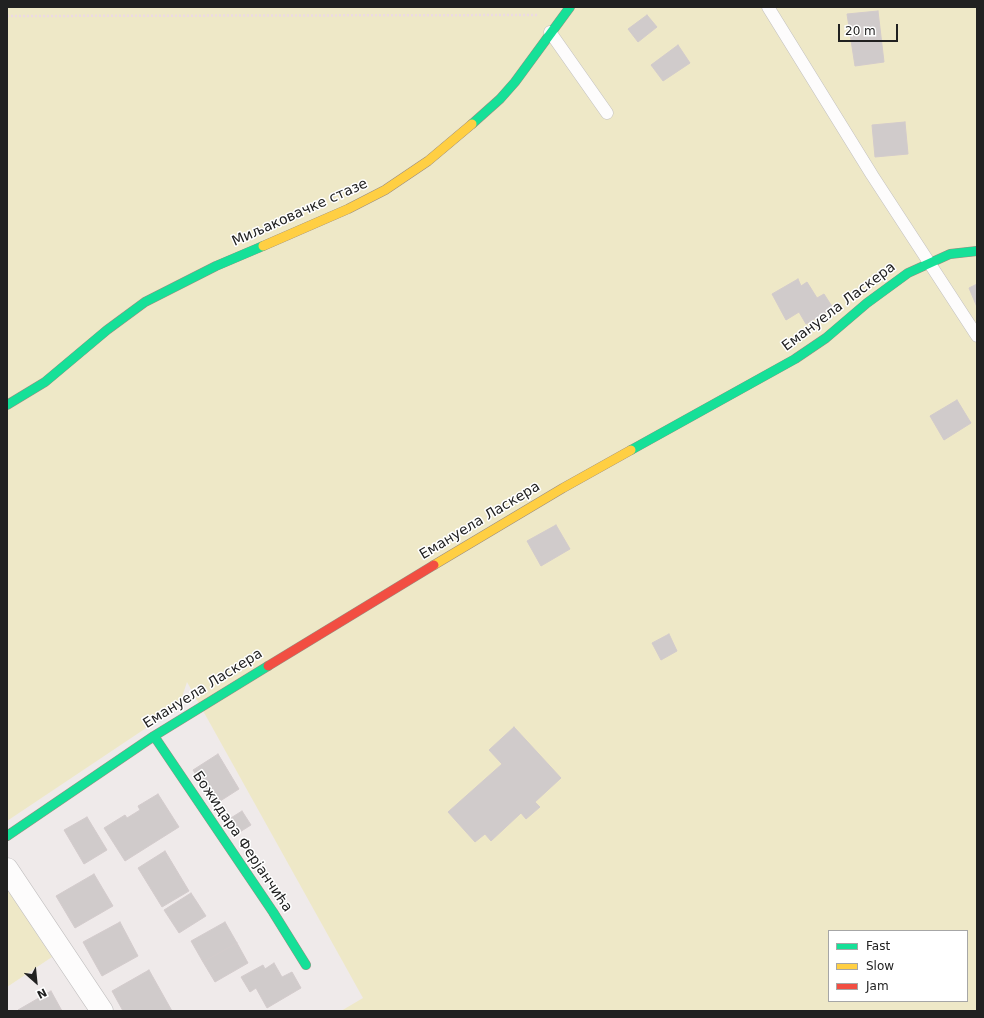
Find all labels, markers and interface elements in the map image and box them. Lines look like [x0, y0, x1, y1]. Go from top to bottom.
scale bar [840, 16, 900, 42]
text: 20 m [845, 24, 876, 38]
street label: Миљаковачке стазе [230, 176, 370, 250]
street label: Емануела Ласкера [779, 259, 899, 355]
street label: Емануела Ласкера [417, 478, 543, 564]
street label: Емануела Ласкера [140, 645, 266, 733]
street label: Божидара Ферјанчића [189, 768, 295, 916]
legend [828, 930, 968, 1002]
text: Fast [866, 939, 890, 953]
text: Slow [866, 959, 894, 973]
north arrow [16, 962, 56, 1002]
text: Jam [866, 979, 889, 993]
text: N [35, 985, 49, 1001]

